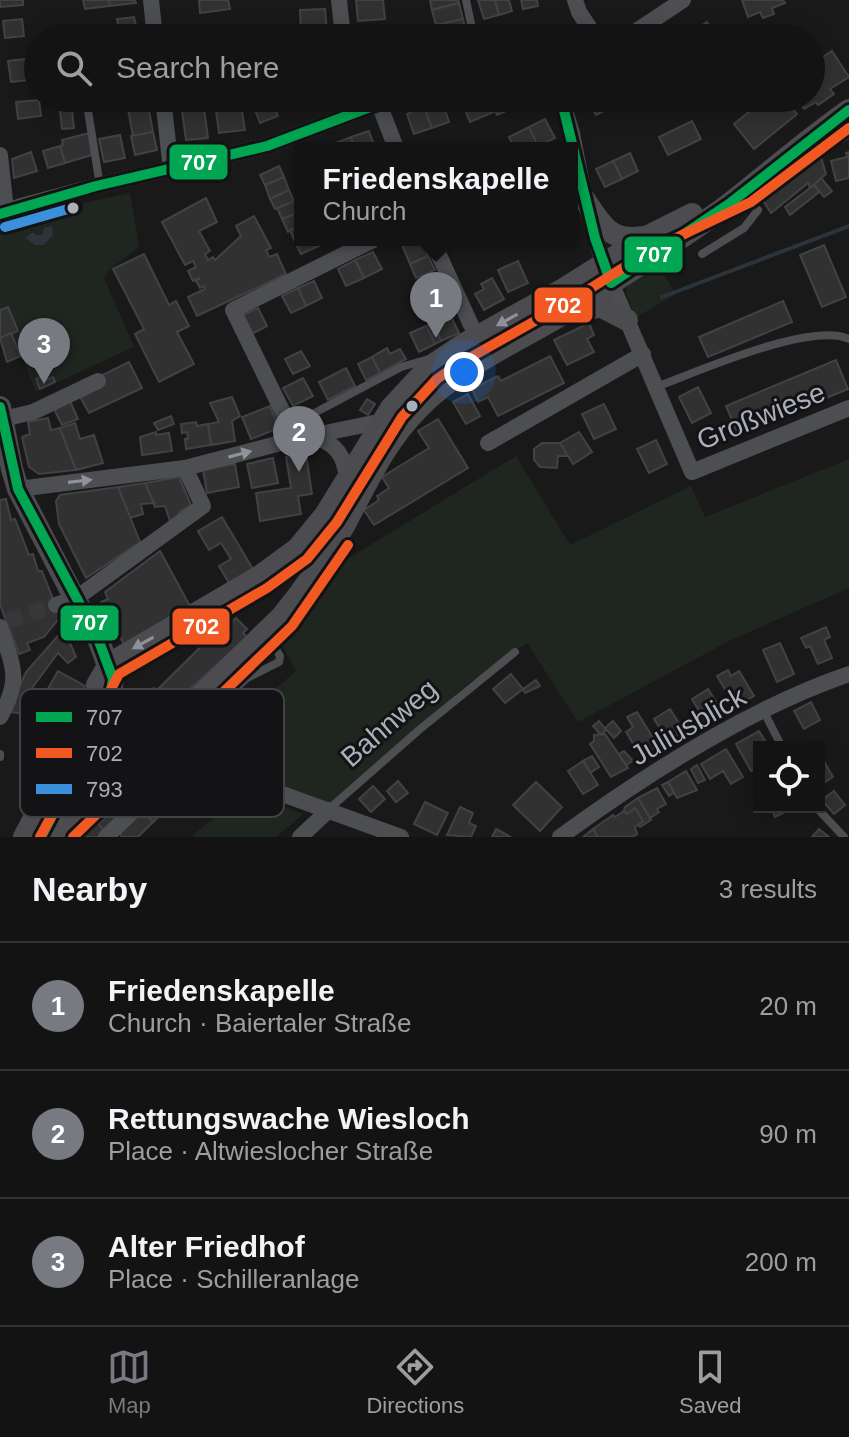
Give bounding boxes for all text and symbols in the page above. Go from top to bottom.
search box [24,24,825,112]
icon: search [52,46,96,90]
text: Search here [116,51,279,84]
popup [294,142,578,246]
line badge: 707 [168,143,229,181]
text: 707 [181,150,217,175]
text: Friedenskapelle [323,162,549,195]
text: Church [323,196,406,226]
unlabelled marker [65,200,81,216]
line badge: 707 [623,235,684,274]
text: 707 [636,242,672,267]
pin: 1 [410,272,462,338]
line badge: 702 [533,286,594,324]
text: 702 [545,293,581,318]
one-way arrow [496,312,518,326]
pin: 3 [18,318,70,384]
your location [444,352,484,392]
street label: Großwiese [692,376,830,456]
unlabelled marker [404,398,420,414]
pin: 2 [273,406,325,472]
one-way arrow [228,447,253,459]
one-way arrow [68,474,93,487]
line badge: 707 [59,604,120,642]
line badge: 702 [171,607,231,646]
text: 707 [72,610,108,635]
text: 702 [183,614,219,639]
one-way arrow [132,636,155,650]
street label: Bahnweg [335,673,443,773]
street label: Juliusblick [625,680,752,771]
legend [20,689,284,817]
text: 707 [86,705,123,730]
text: 702 [86,741,123,766]
map controls [753,741,825,813]
button: locate [753,741,825,813]
text: 793 [86,777,123,802]
text: Nearby [32,870,147,908]
text: 3 results [719,874,817,904]
text: Friedenskapelle [108,974,335,1007]
text: 1 [51,991,65,1021]
text: 20 m [759,991,817,1021]
text: Church · Baiertaler Straße [108,1008,411,1038]
text: Rettungswache Wiesloch [108,1102,469,1135]
text: 2 [51,1119,65,1149]
text: 90 m [759,1119,817,1149]
text: Place · Altwieslocher Straße [108,1136,433,1166]
text: Alter Friedhof [108,1230,305,1263]
text: 3 [51,1247,65,1277]
text: 200 m [745,1247,817,1277]
text: Place · Schilleranlage [108,1264,359,1294]
tab: Map [107,1345,151,1419]
tab: Directions [366,1345,464,1419]
tab: Saved [679,1345,742,1419]

